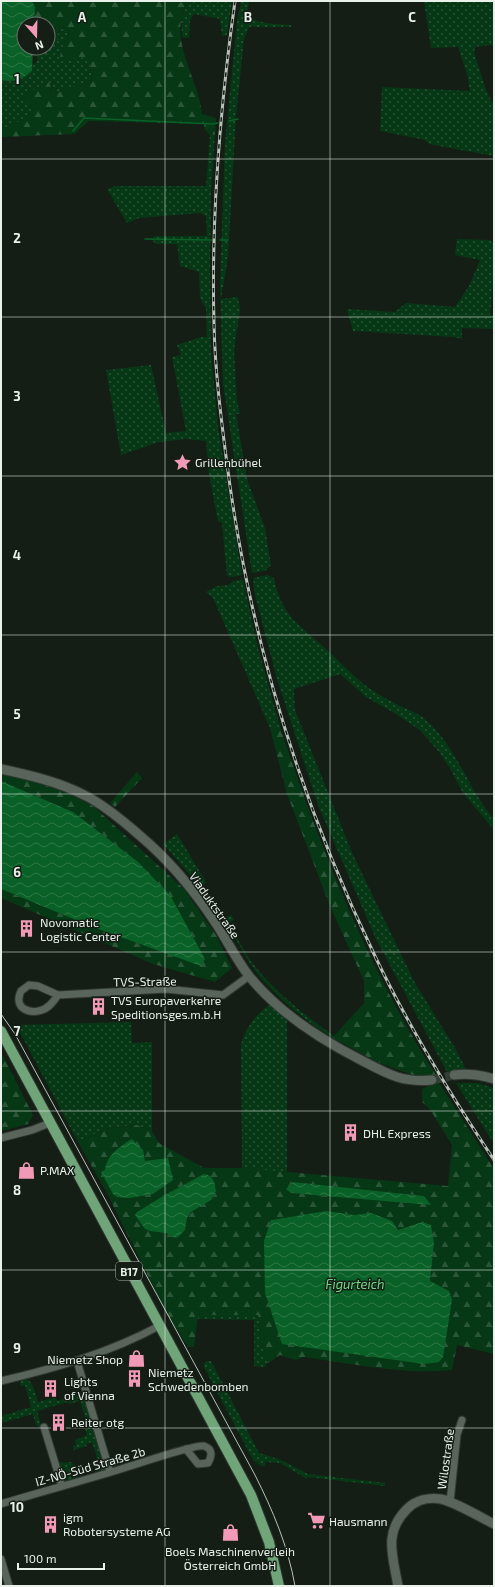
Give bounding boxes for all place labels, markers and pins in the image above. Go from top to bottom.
place icon: Grillenbühel [172,452,192,472]
place label: Grillenbühel [195,455,262,469]
place label: Novomatic Logistic Center [40,915,121,943]
building icon: Novomatic Logistic Center [17,919,37,939]
place label: TVS Europaverkehre Speditionsges.m.b.H [111,993,221,1021]
building icon: TVS Europaverkehre Speditionsges.m.b.H [88,997,108,1017]
building icon: DHL Express [340,1123,360,1143]
place label: DHL Express [363,1126,431,1140]
shop icon: P.MAX [17,1160,37,1180]
place label: P.MAX [40,1163,75,1177]
shop icon: Niemetz Shop [126,1349,146,1369]
place label: Niemetz Shop [47,1352,123,1366]
place label: Niemetz Schwedenbomben [148,1365,249,1393]
building icon: Niemetz Schwedenbomben [125,1369,145,1389]
place label: Lights of Vienna [64,1374,115,1402]
building icon: Lights of Vienna [41,1378,61,1398]
building icon: Reiter otg [48,1412,68,1432]
place label: Reiter otg [71,1415,124,1429]
place label: igm Robotersysteme AG [63,1510,170,1538]
supermarket icon: Hausmann [306,1511,326,1531]
building icon: igm Robotersysteme AG [40,1514,60,1534]
place label: Hausmann [329,1514,388,1528]
shop icon: Boels Maschinenverleih Österreich GmbH [220,1522,240,1542]
place label: Boels Maschinenverleih Österreich GmbH [165,1544,295,1572]

